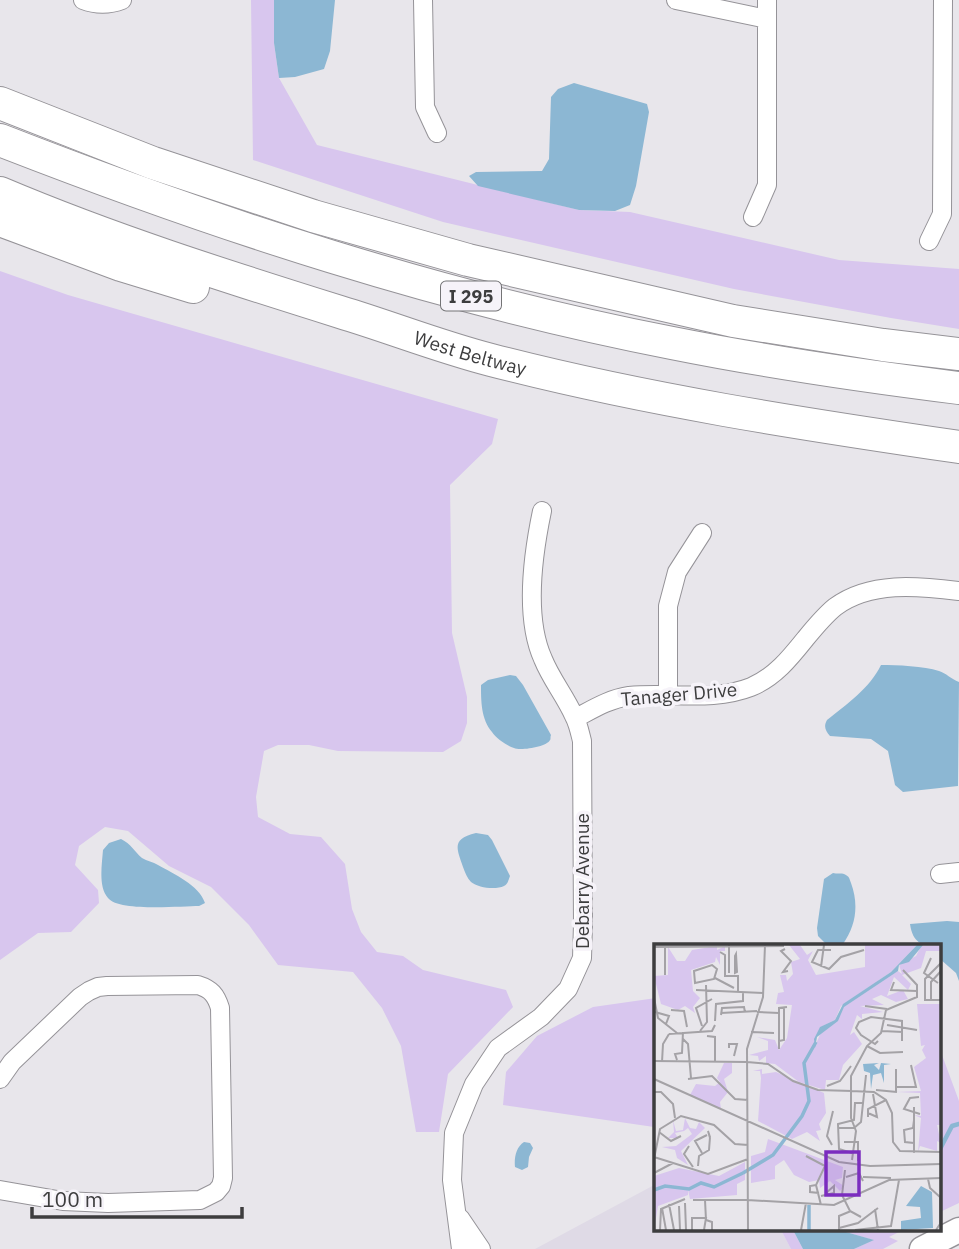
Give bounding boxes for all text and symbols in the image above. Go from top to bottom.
road number: I 295 [441,282,501,310]
street label: West Beltway [411,325,529,381]
street label: Tanager Drive [620,677,738,711]
street label: Debarry Avenue [570,813,594,949]
inset map [654,944,942,1232]
scale bar [32,1176,242,1220]
text: 100 m [42,1185,103,1213]

